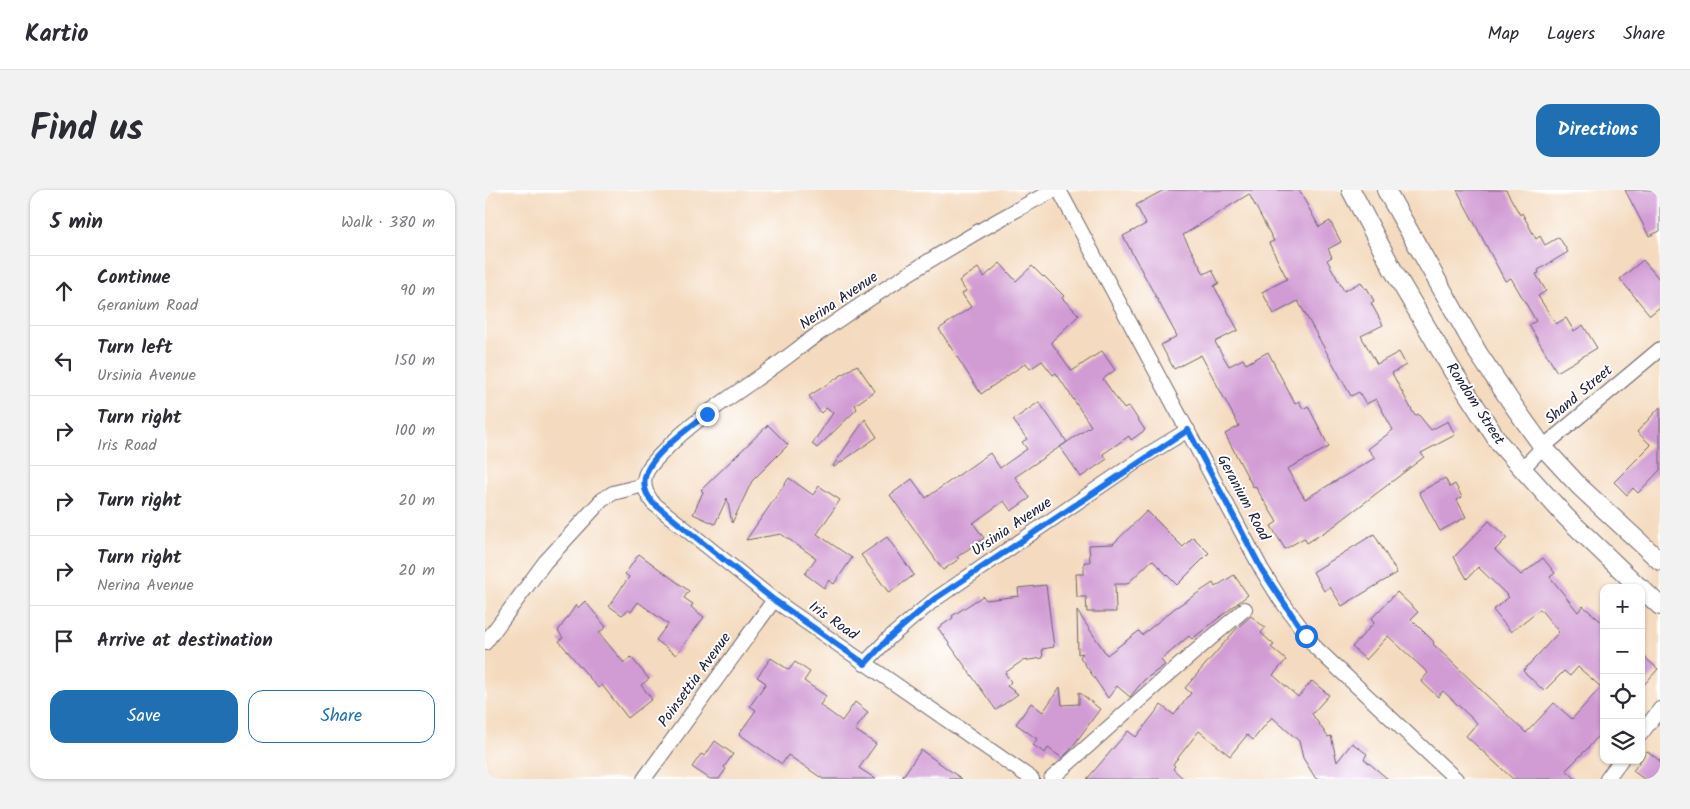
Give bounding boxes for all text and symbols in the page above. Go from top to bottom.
text: Kartio [25,15,88,54]
text: Map [1488,20,1519,49]
text: Layers [1547,20,1595,49]
text: Share [1623,20,1665,49]
text: Find us [30,102,143,158]
button: Directions [1536,104,1660,157]
text: 5 min [50,206,103,239]
text: Walk · 380 m [341,210,435,235]
text: Continue [97,263,170,293]
street label: Nerina Avenue [795,266,883,336]
icon: ahead [50,277,78,305]
text: 90 m [400,278,435,303]
text: Geranium Road [97,293,198,318]
text: Turn left [97,333,172,363]
icon: left [50,347,78,375]
text: 150 m [394,348,435,373]
street label: Rondom Street [1439,358,1511,450]
street label: Shand Street [1540,359,1618,431]
text: Ursinia Avenue [97,363,196,388]
text: Turn right [97,403,182,433]
route end [696,403,719,426]
icon: right [50,417,78,445]
text: 100 m [395,418,435,443]
text: Iris Road [97,433,156,458]
street label: Geranium Road [1210,451,1276,546]
text: Turn right [97,486,182,516]
icon: right [50,487,78,515]
text: 20 m [399,488,435,513]
street label: Ursinia Avenue [967,491,1057,563]
text: Turn right [97,543,182,573]
icon: right [50,557,78,585]
text: 20 m [399,558,435,583]
text: Nerina Avenue [97,573,194,598]
map controls [1600,584,1645,764]
button: + [1600,584,1645,629]
street label: Iris Road [803,595,863,647]
route start [1295,625,1318,648]
text: Arrive at destination [97,626,273,656]
icon: arrive [50,627,78,655]
street label: Poinsettia Avenue [652,627,738,732]
button: − [1600,629,1645,674]
button: locate [1600,674,1645,719]
button: Save [50,690,238,743]
button: Share [248,690,435,743]
button: layers [1600,719,1645,764]

